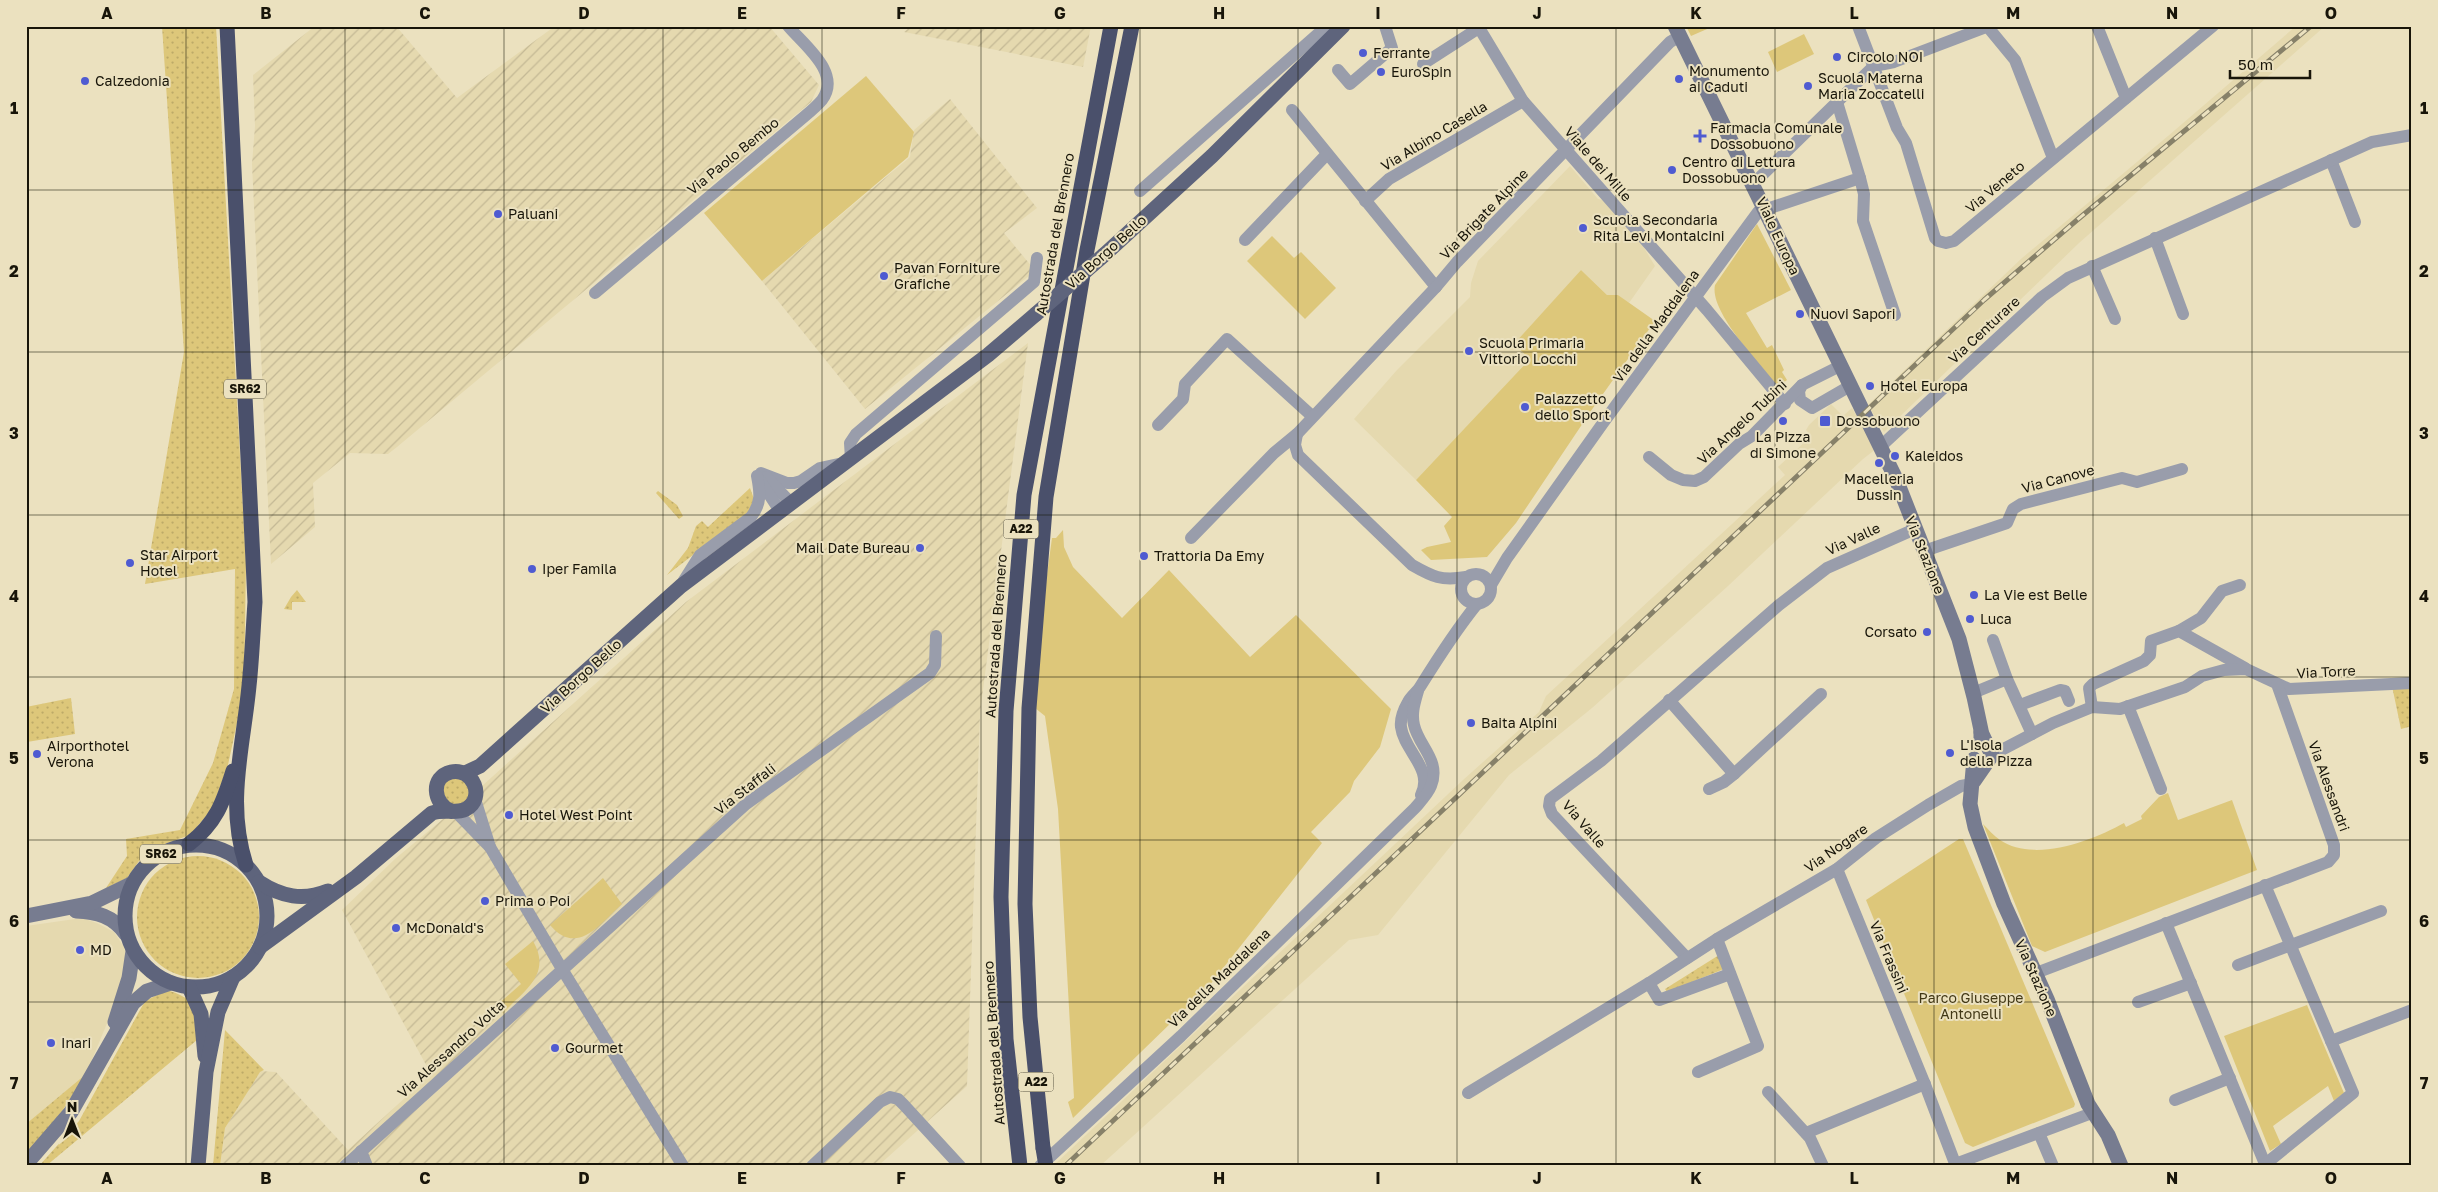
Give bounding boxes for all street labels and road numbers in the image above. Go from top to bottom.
street label: Via Albino Casella [1378,97,1490,174]
street label: Via Paolo Bembo [683,113,782,198]
street label: Viale dei Mille [1561,123,1636,205]
street label: Autostrada del Brennero [1032,151,1077,316]
street label: Via Veneto [1962,157,2028,216]
street label: Via Brigate Alpine [1436,165,1531,263]
street label: Viale Europa [1753,194,1804,278]
street label: Via Borgo Bello [1062,211,1150,292]
street label: Via della Maddalena [1609,266,1702,386]
street label: Via Centurare [1944,292,2023,367]
street label: Via Angelo Tubini [1693,376,1790,467]
road number: SR62 [224,379,266,398]
street label: Via Canove [2020,461,2096,496]
street label: Via Stazione [1902,513,1949,596]
street label: Via Valle [1823,519,1883,558]
road number: A22 [1004,520,1038,538]
street label: Autostrada del Brennero [981,553,1010,719]
street label: Via Borgo Bello [537,635,625,716]
street label: Via Torre [2296,661,2356,682]
street label: Via Alessandri [2305,738,2354,834]
street label: Via Staffali [711,759,779,818]
street label: Via Valle [1559,796,1610,851]
street label: Via Nogare [1801,820,1871,876]
road number: SR62 [140,844,182,864]
street label: Via Frassini [1867,918,1912,996]
street label: Via della Maddalena [1164,924,1273,1031]
street label: Via Stazione [2012,937,2061,1019]
street label: Autostrada del Brennero [979,960,1008,1126]
street label: Via Alessandro Volta [394,996,508,1101]
road number: A22 [1018,1072,1054,1092]

